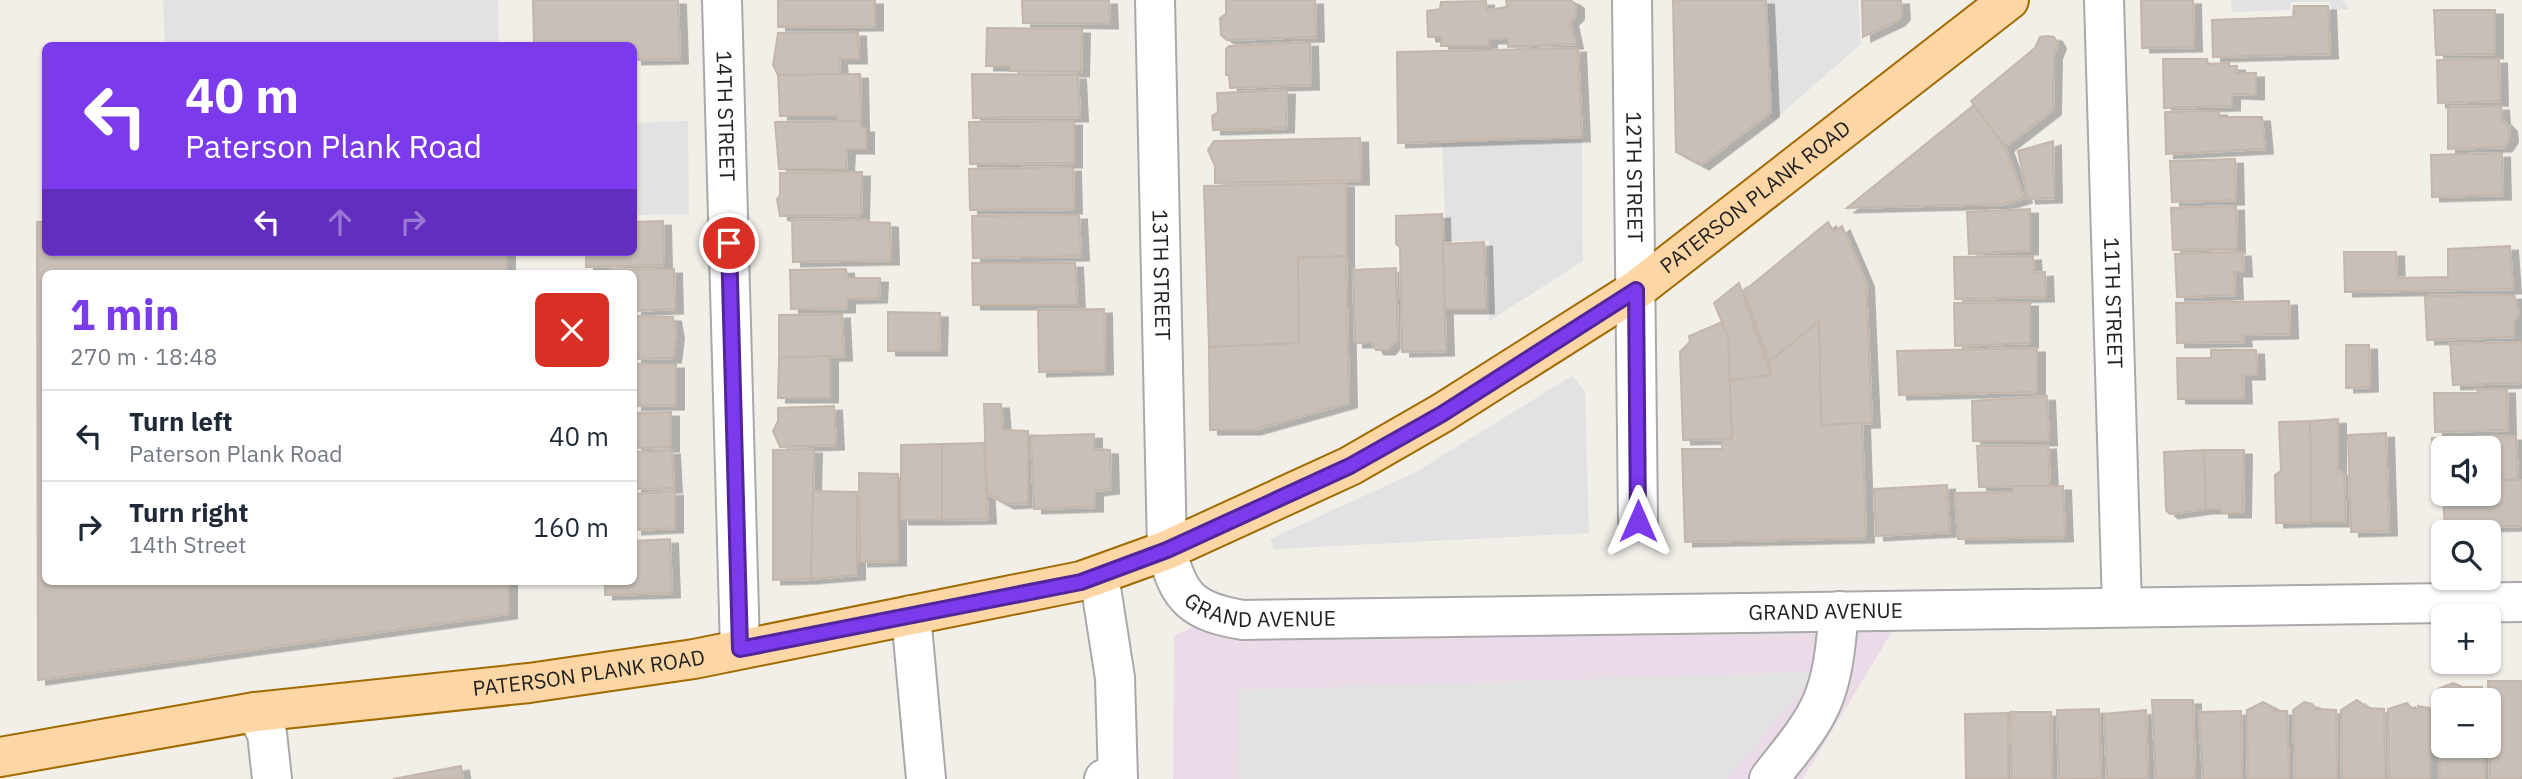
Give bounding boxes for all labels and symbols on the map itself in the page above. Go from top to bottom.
street label: 14TH STREET [710,50,742,182]
street label: 12TH STREET [1620,111,1650,243]
street label: PATERSON PLANK ROAD [1654,113,1856,279]
street label: 13TH STREET [1147,209,1177,341]
pin [699,213,759,273]
street label: 11TH STREET [2098,237,2130,369]
position arrow [1601,484,1675,558]
street label: GRAND AVENUE [1179,586,1336,633]
street label: GRAND AVENUE [1748,596,1903,626]
street label: PATERSON PLANK ROAD [471,642,707,702]

